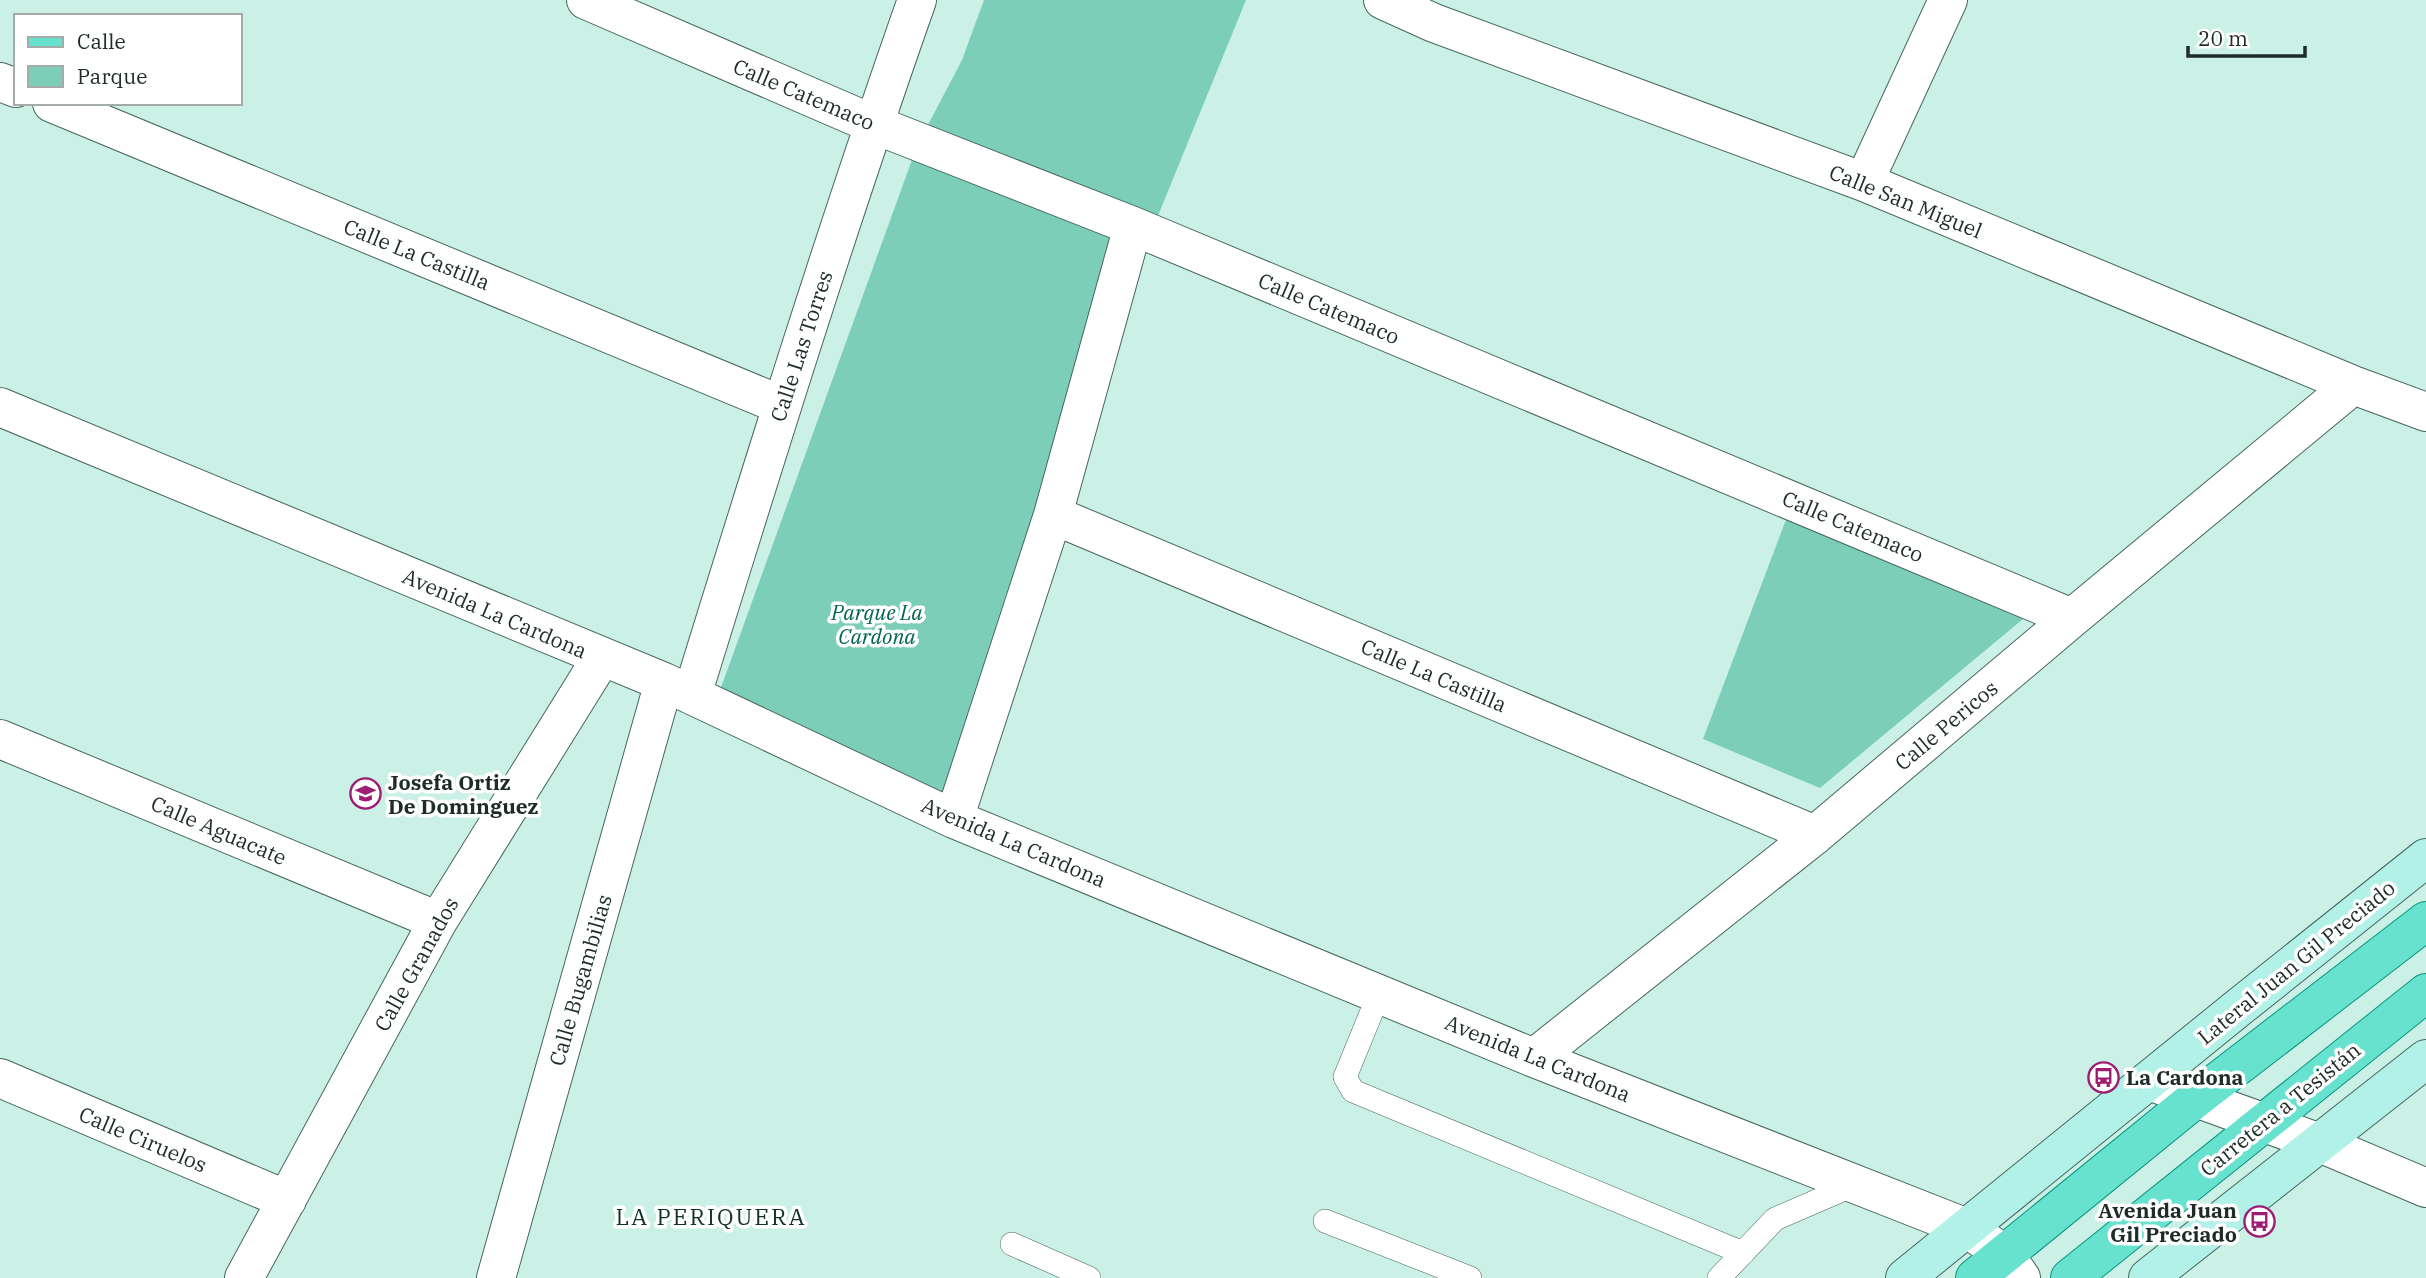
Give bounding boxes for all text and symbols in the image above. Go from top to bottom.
legend [14,14,242,105]
scale bar [2188,14,2305,58]
text: 20 m [2198,24,2248,52]
text: Calle [77,27,126,55]
street label: Calle Catemaco [729,52,879,136]
text: Parque [77,62,147,90]
street label: Calle San Miguel [1825,158,1987,244]
street label: Calle La Castilla [340,212,494,296]
street label: Calle Catemaco [1254,266,1404,350]
street label: Calle Las Torres [763,267,839,425]
street label: Calle Catemaco [1778,484,1928,568]
street label: Avenida La Cardona [399,561,591,665]
park label: Parque La Cardona [830,598,923,650]
street label: Calle La Castilla [1357,632,1511,718]
street label: Calle Pericos [1889,674,2003,776]
place label: Josefa Ortiz De Dominguez [388,768,539,820]
school or university icon: Josefa Ortiz De Dominguez [348,777,382,811]
street label: Calle Aguacate [147,789,291,871]
street label: Avenida La Cardona [918,790,1110,894]
street label: Lateral Juan Gil Preciado [2191,874,2401,1050]
street label: Calle Bugambilias [542,891,618,1069]
street label: Calle Granados [368,892,464,1036]
street label: Avenida La Cardona [1441,1008,1635,1108]
street label: Carretera a Tesistán [2194,1036,2366,1182]
bus stop icon: La Cardona [2086,1060,2120,1094]
place label: La Cardona [2126,1063,2244,1091]
street label: Calle Ciruelos [75,1099,211,1179]
place label: Avenida Juan Gil Preciado [2098,1196,2237,1248]
district label: LA PERIQUERA [615,1201,807,1231]
bus stop icon: Avenida Juan Gil Preciado [2243,1205,2277,1239]

